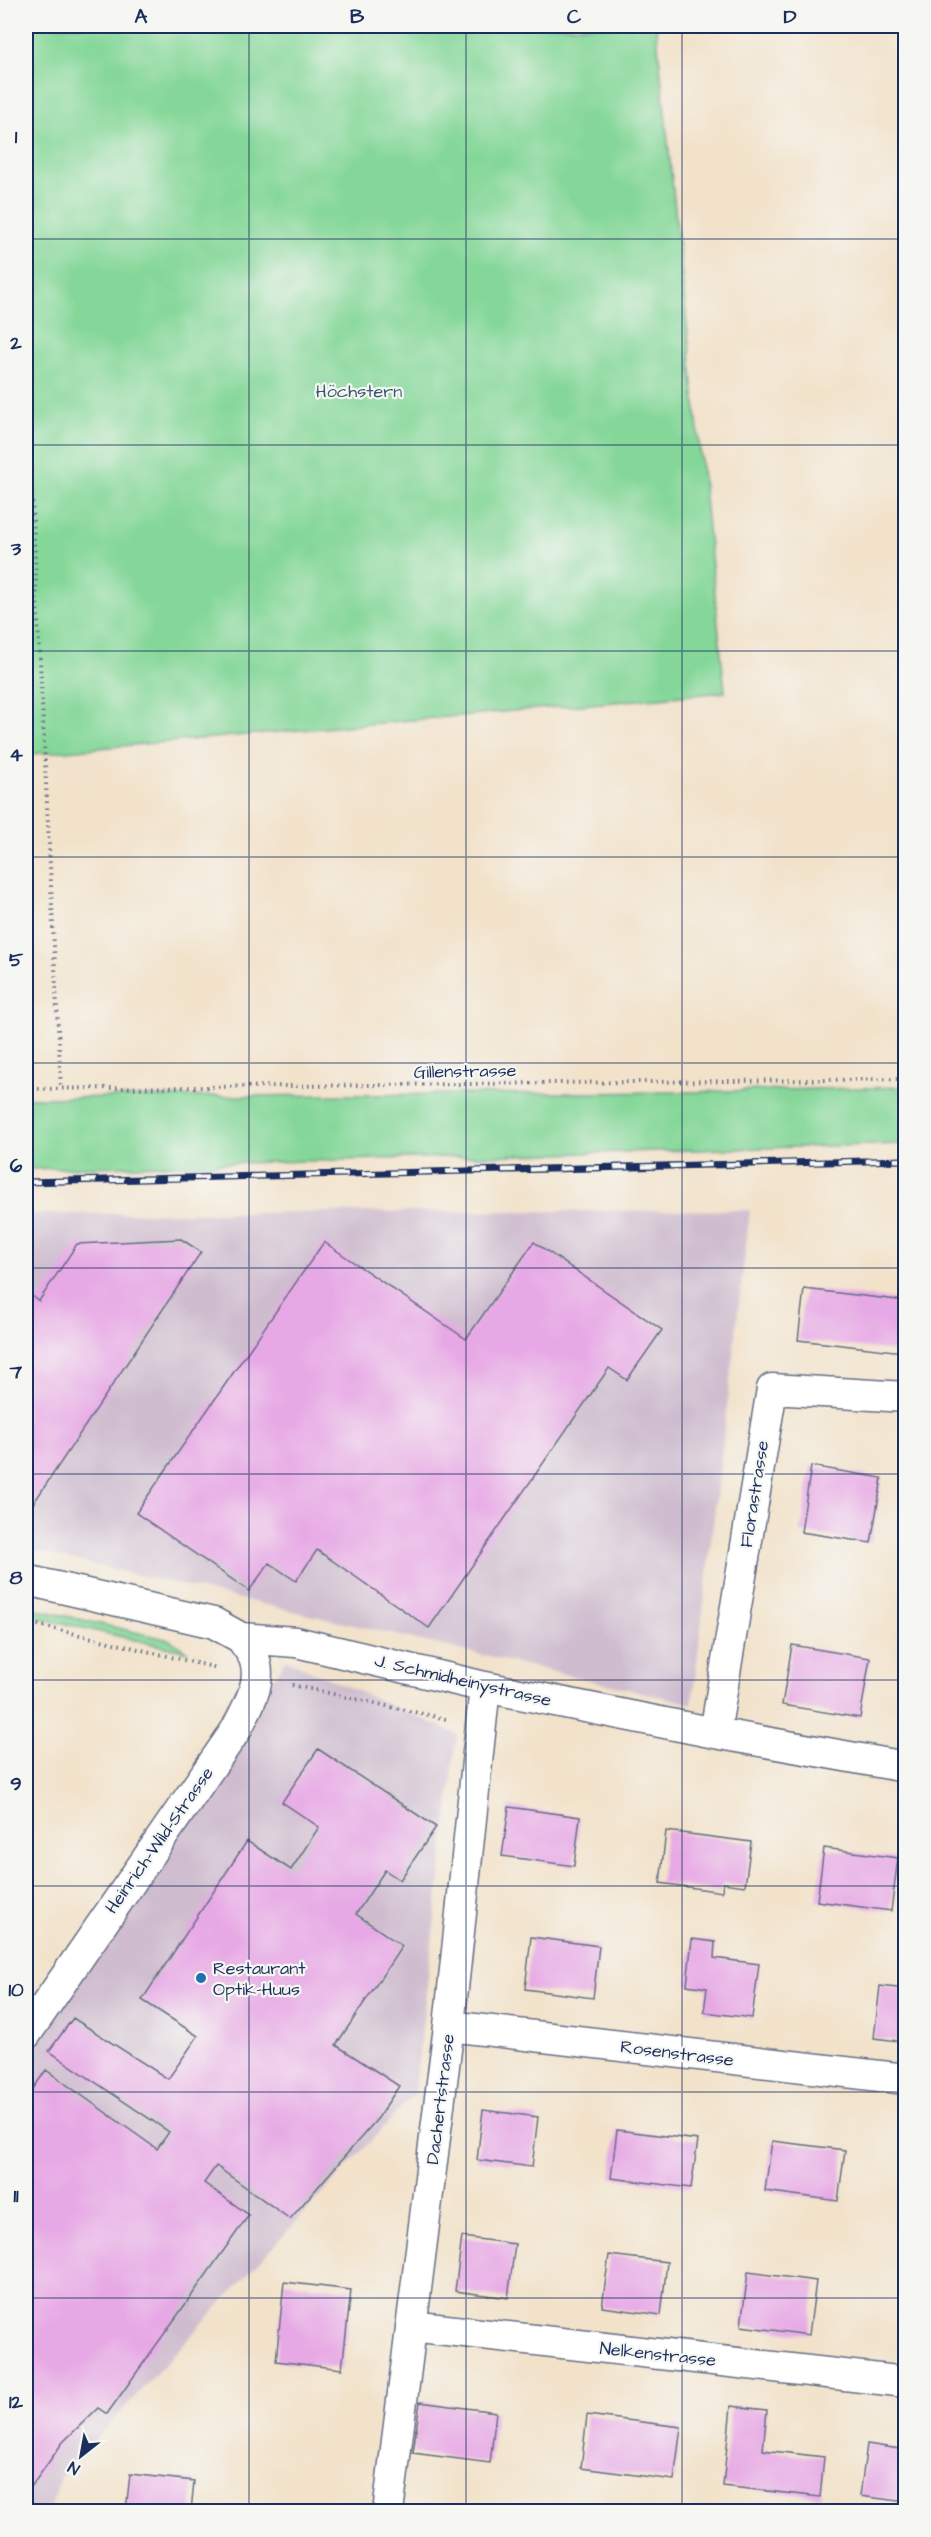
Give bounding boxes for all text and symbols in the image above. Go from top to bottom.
text: A [135,3,148,31]
text: B [350,3,365,31]
text: C [567,3,582,31]
text: D [784,3,797,31]
text: 1 [15,123,18,151]
text: 2 [9,329,22,357]
park label: Höchstern [316,379,402,404]
text: 3 [10,535,22,563]
text: 4 [9,741,23,769]
text: 5 [9,946,24,974]
street label: Gillenstrasse [413,1058,517,1085]
text: 6 [10,1152,23,1180]
text: 7 [9,1358,23,1386]
street label: Florastrasse [734,1439,775,1549]
text: 8 [10,1564,23,1592]
street label: J. Schmidheinystrasse [372,1648,554,1714]
street label: Heinrich-Wild-Strasse [99,1762,220,1919]
text: 9 [10,1770,22,1798]
place label: Restaurant Optik-Huus [213,1956,306,2002]
marker: Restaurant Optik-Huus [194,1971,208,1985]
text: 10 [8,1976,24,2004]
street label: Dachertstrasse [420,2032,461,2166]
street label: Rosenstrasse [619,2034,735,2073]
text: 11 [13,2182,19,2210]
street label: Nelkenstrasse [599,2336,718,2373]
text: 12 [9,2388,24,2416]
north arrow [51,2426,111,2486]
text: N [64,2456,84,2480]

